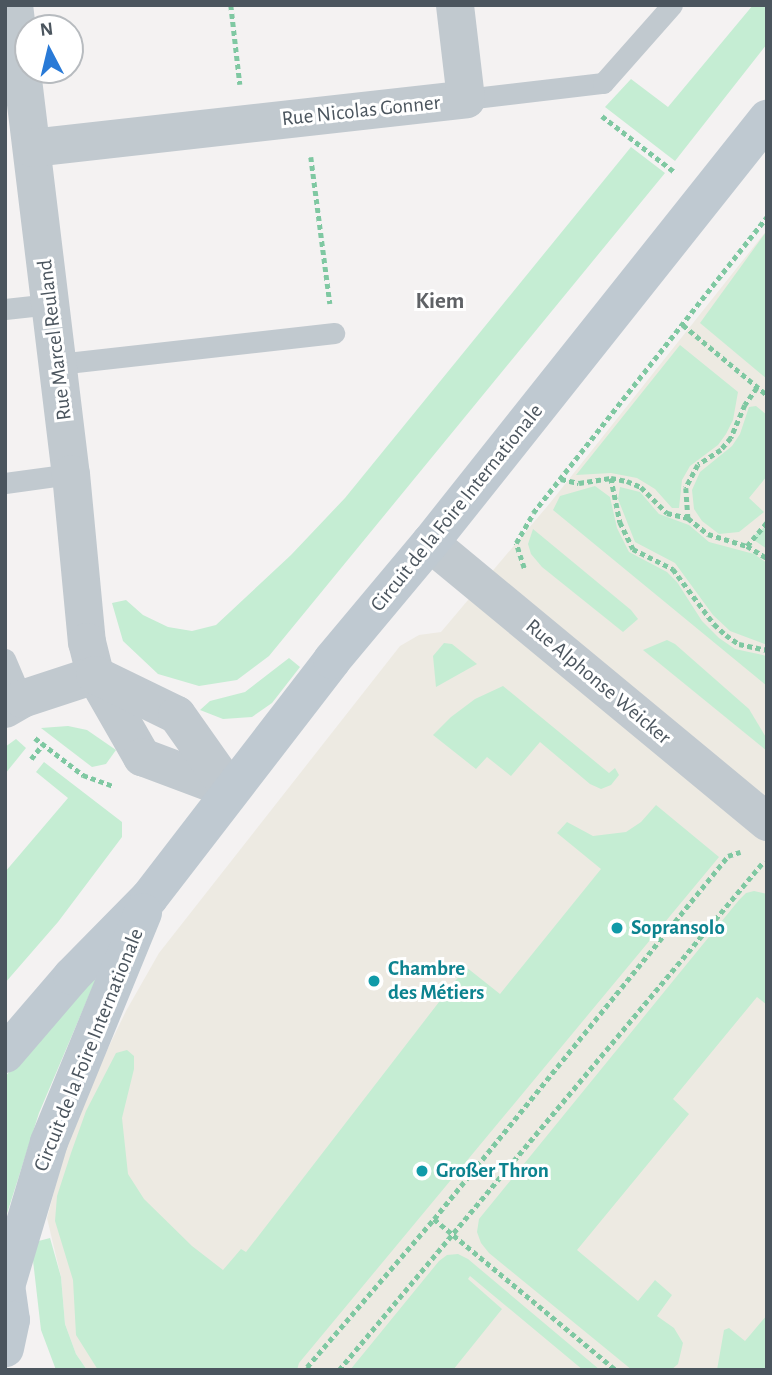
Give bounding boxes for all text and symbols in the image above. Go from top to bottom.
north arrow [14,14,84,84]
text: N [39,19,54,40]
street label: Rue Nicolas Gonner [281,90,441,132]
street label: Rue Marcel Reuland [33,258,77,422]
district label: Kiem [416,288,464,316]
street label: Circuit de la Foire Internationale [365,399,549,617]
street label: Rue Alphonse Weicker [520,614,676,750]
place label: Sopransolo [631,915,725,941]
marker: Sopransolo [609,920,625,936]
street label: Circuit de la Foire Internationale [29,925,149,1175]
place label: Chambre des Métiers [388,956,484,1006]
marker: Chambre des Métiers [366,973,382,989]
place label: Großer Thron [436,1158,549,1184]
marker: Großer Thron [414,1163,430,1179]

